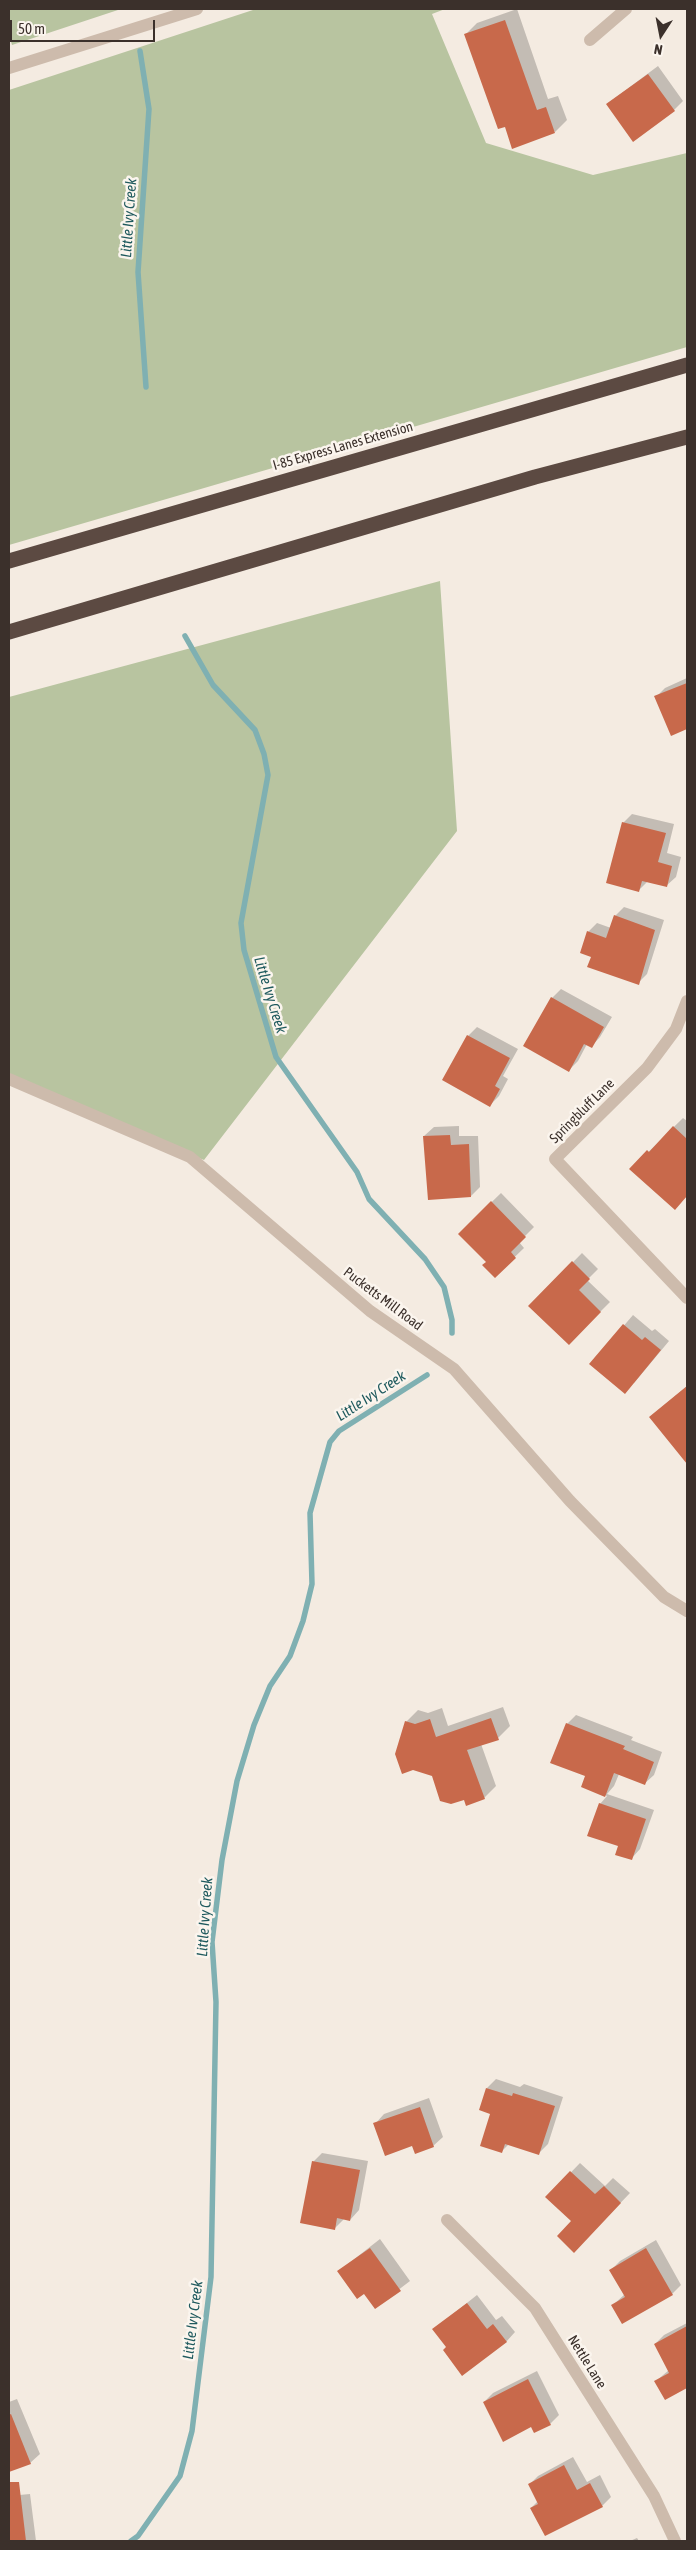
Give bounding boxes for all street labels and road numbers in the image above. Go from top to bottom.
street label: I-85 Express Lanes Extension [271,418,415,474]
street label: Springbluff Lane [546,1075,618,1147]
street label: Pucketts Mill Road [340,1264,426,1334]
street label: Nettle Lane [564,2332,610,2392]

